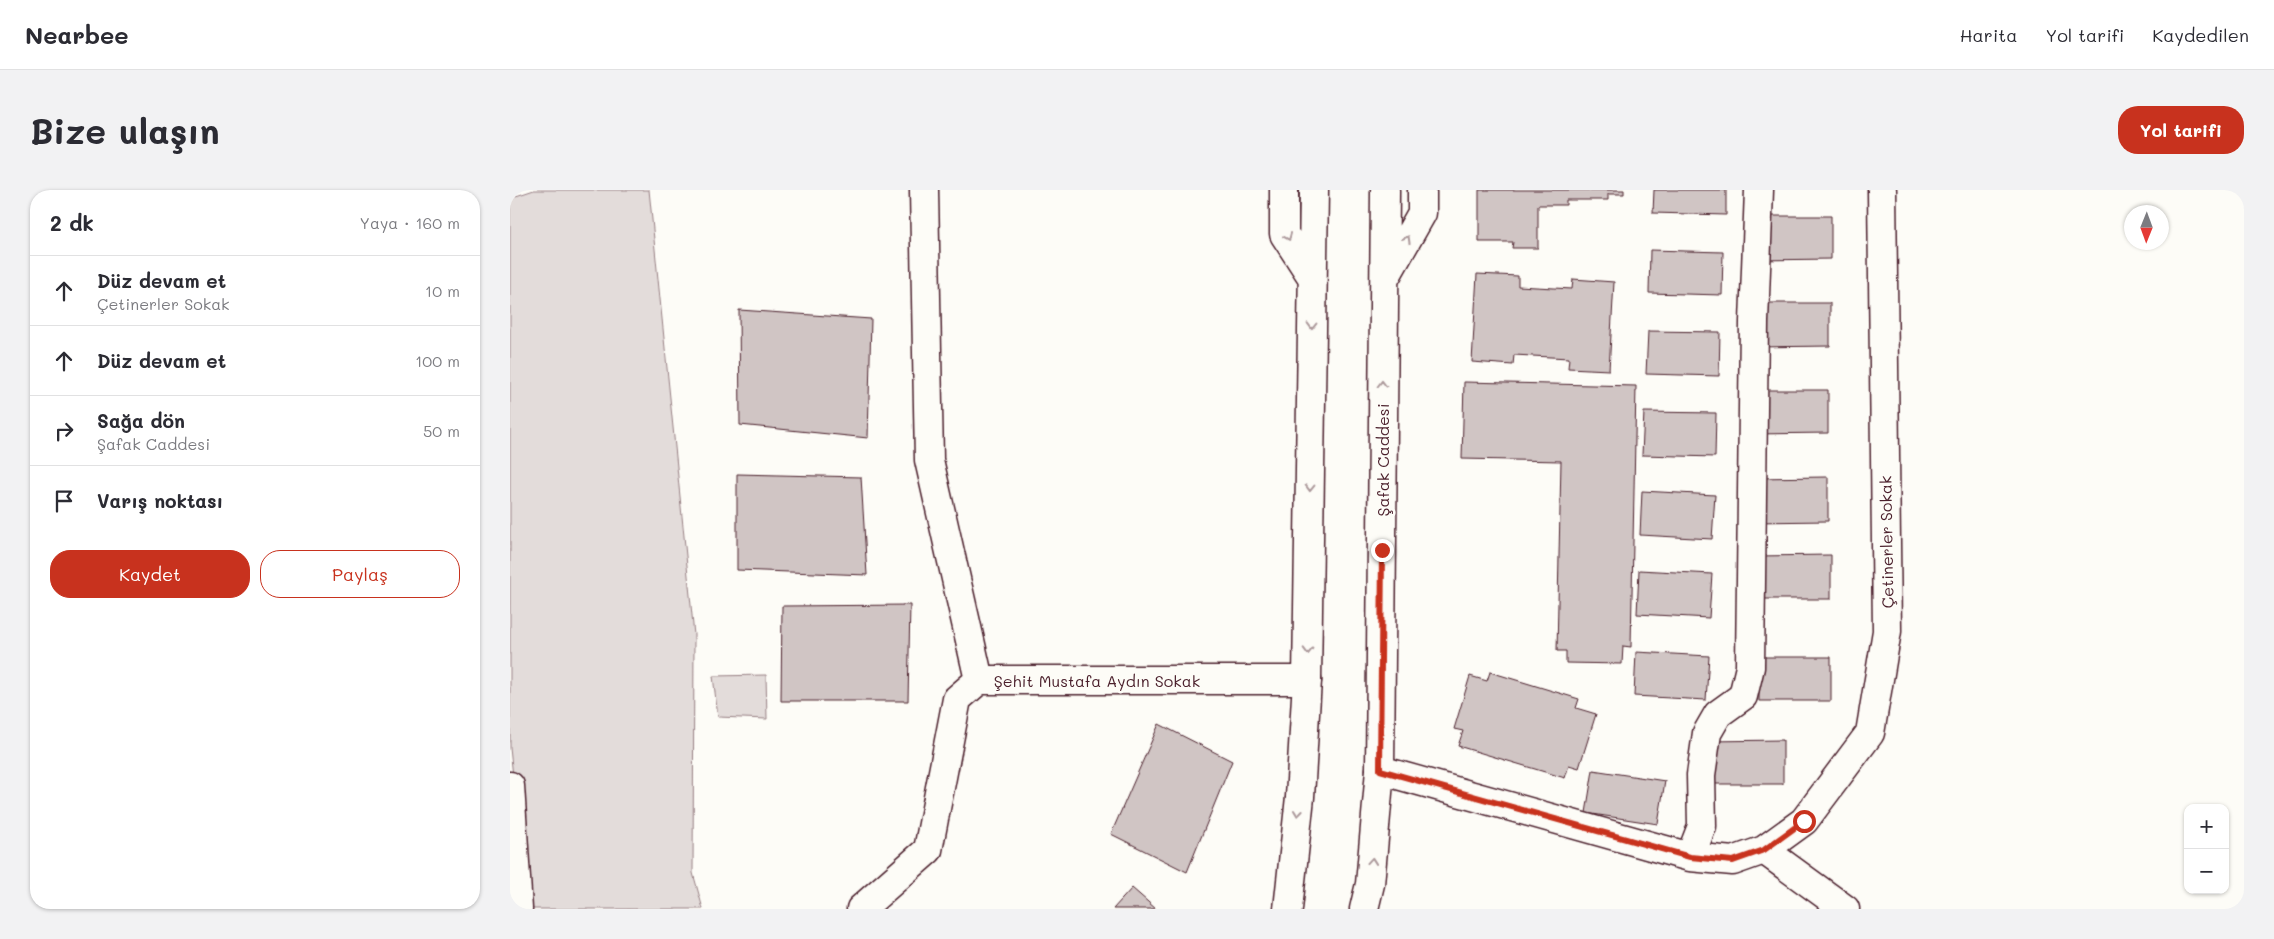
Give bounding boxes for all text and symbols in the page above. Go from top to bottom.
text: Nearbee [25,19,129,50]
text: Harita [1960,23,2017,47]
text: Yol tarifi [2045,23,2124,47]
text: Kaydedilen [2152,23,2249,47]
button: Yol tarifi [2118,106,2244,154]
text: Bize ulaşın [30,107,220,153]
north arrow [2124,205,2169,250]
text: 2 dk [50,209,94,236]
text: Yaya · 160 m [359,212,460,233]
one-way arrow [1281,231,1291,240]
one-way arrow [1400,236,1410,245]
text: Düz devam et [97,268,226,293]
icon: ahead [50,277,78,305]
text: 10 m [425,280,460,301]
text: Çetinerler Sokak [97,293,230,314]
one-way arrow [1306,322,1317,330]
icon: ahead [50,347,78,375]
text: Düz devam et [97,348,226,373]
text: 100 m [415,350,460,371]
one-way arrow [1377,380,1387,388]
street label: Şafak Caddesi [1372,403,1393,517]
text: Sağa dön [97,408,185,433]
icon: right [50,417,78,445]
text: 50 m [423,420,460,441]
text: Şafak Caddesi [97,433,210,454]
street label: Çetinerler Sokak [1874,476,1898,608]
one-way arrow [1304,485,1315,493]
icon: arrive [50,487,78,515]
text: Varış noktası [97,488,223,513]
route end [1371,539,1394,562]
button: Kaydet [50,550,250,598]
button: Paylaş [260,550,460,598]
one-way arrow [1303,648,1313,655]
street label: Şehit Mustafa Aydın Sokak [994,670,1200,691]
map controls [2184,804,2229,894]
button: + [2184,804,2229,849]
one-way arrow [1293,809,1304,817]
route start [1793,810,1816,833]
button: − [2184,849,2229,894]
one-way arrow [1366,857,1377,865]

